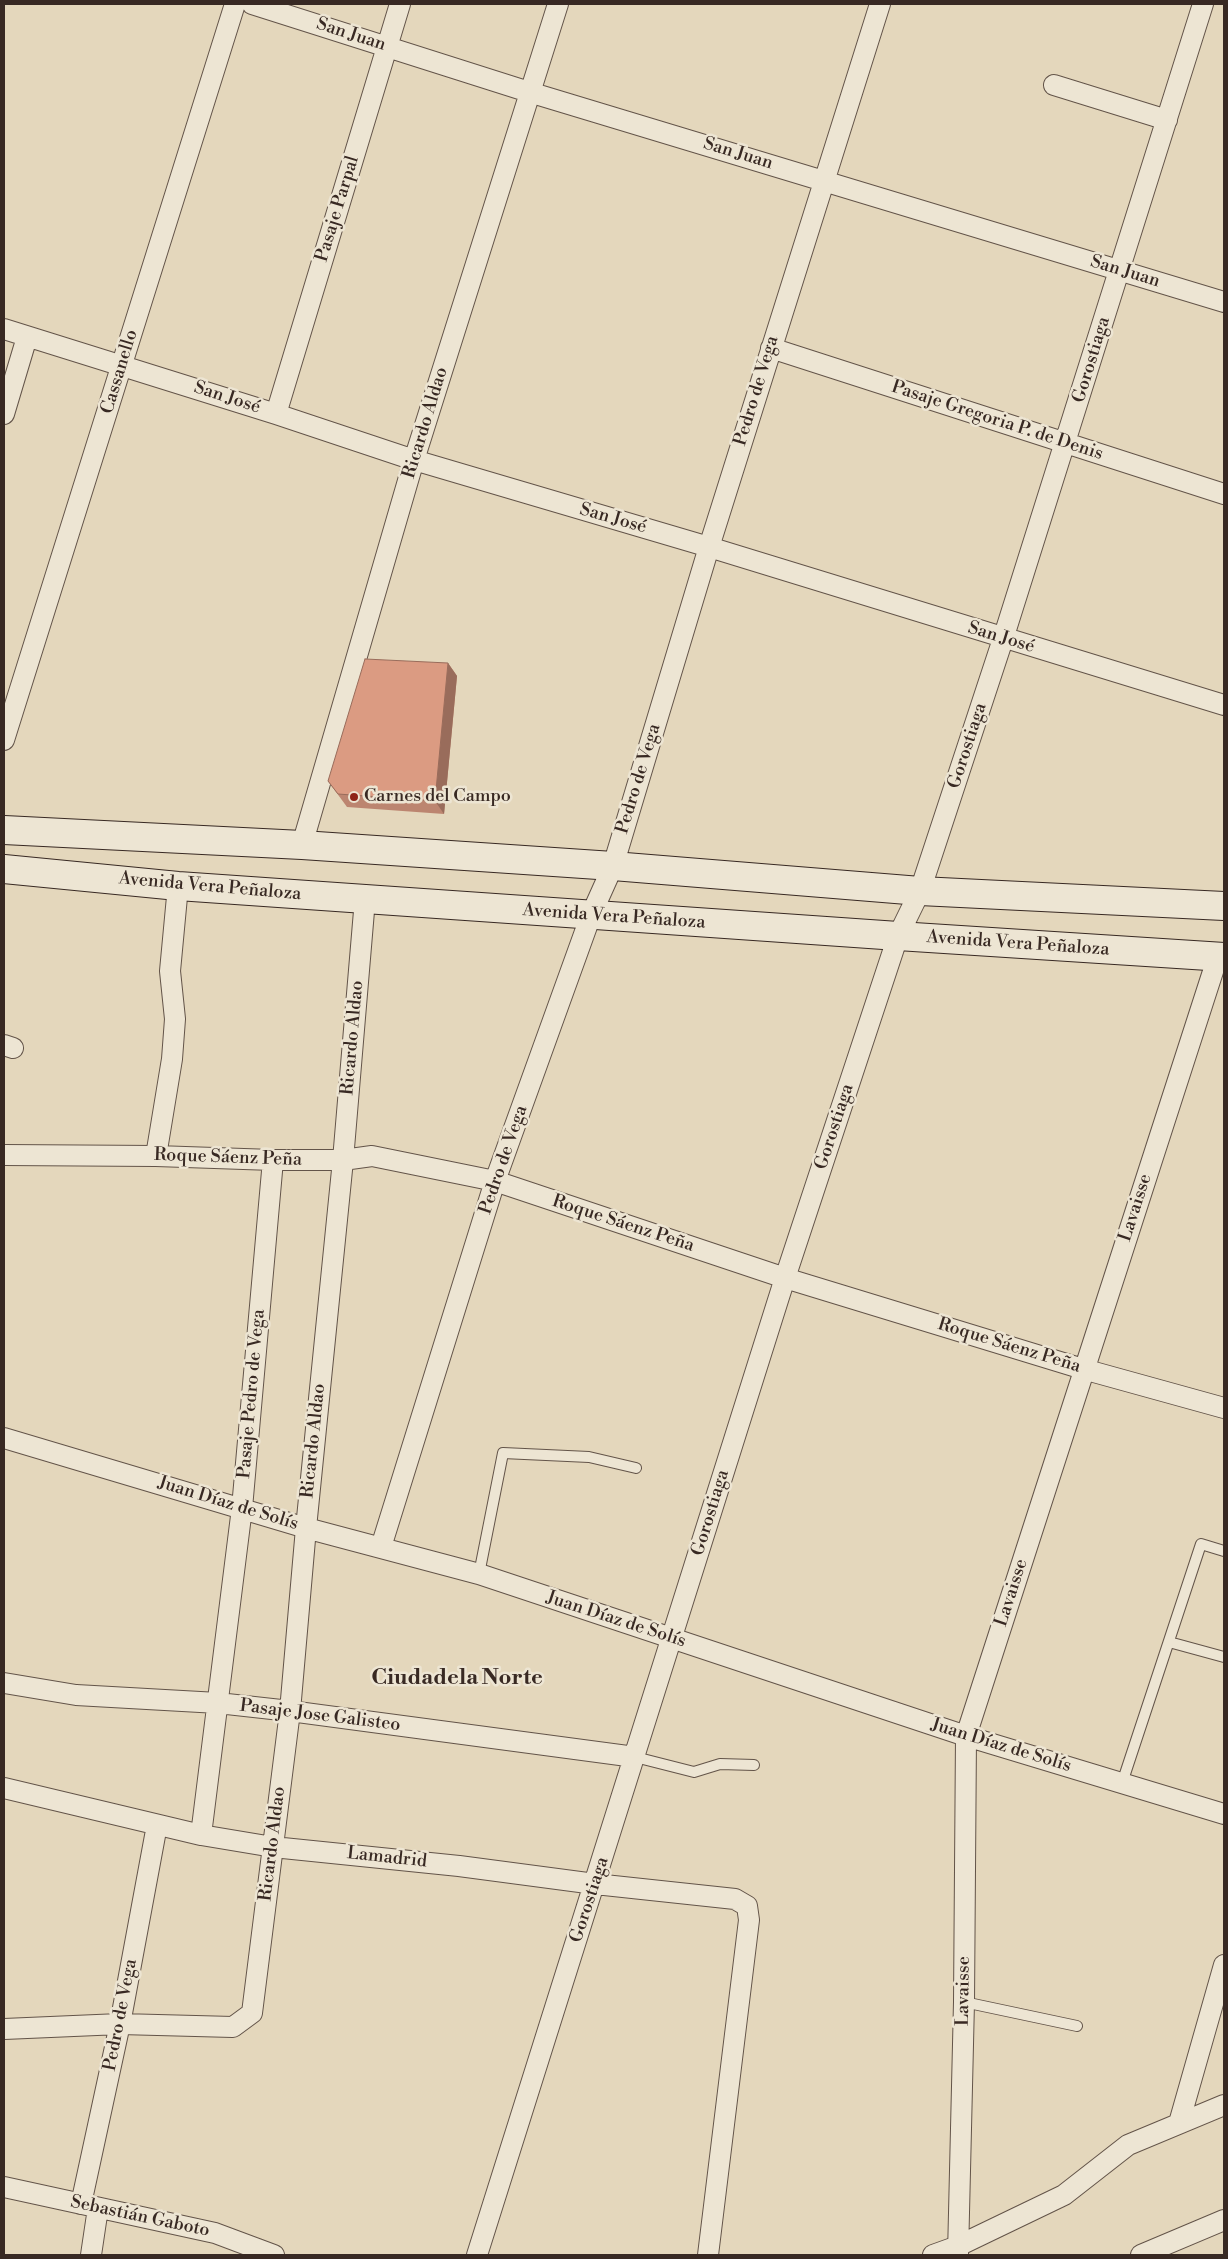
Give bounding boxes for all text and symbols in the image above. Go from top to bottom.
street label: San Juan [314,14,388,56]
street label: San Juan [701,133,775,175]
street label: Pasaje Parpal [312,153,364,265]
street label: San Juan [1088,251,1162,293]
street label: Gorostiaga [1069,314,1115,406]
street label: Cassanello [97,327,143,417]
street label: Pedro de Vega [730,333,784,449]
street label: Ricardo Aldao [399,365,453,481]
street label: San José [191,377,263,419]
street label: Pasaje Gregoria P. de Denis [888,377,1106,465]
street label: San José [577,499,649,539]
street label: San José [965,618,1037,658]
street label: Gorostiaga [944,700,992,792]
street label: Pedro de Vega [612,721,666,837]
place label: Carnes del Campo [364,786,511,808]
marker: Carnes del Campo [348,791,360,803]
street label: Avenida Vera Peñaloza [118,868,302,906]
street label: Avenida Vera Peñaloza [522,900,706,934]
street label: Avenida Vera Peñaloza [926,927,1110,961]
street label: Ricardo Aldao [337,980,369,1096]
street label: Gorostiaga [811,1081,859,1173]
street label: Pedro de Vega [475,1103,533,1217]
street label: Roque Sáenz Peña [154,1145,302,1171]
street label: Lavaisse [1115,1172,1157,1244]
street label: Roque Sáenz Peña [549,1191,697,1257]
street label: Pasaje Pedro de Vega [234,1308,270,1480]
street label: Roque Sáenz Peña [935,1314,1083,1378]
street label: Ricardo Aldao [297,1382,331,1500]
street label: Gorostiaga [688,1467,734,1559]
street label: Juan Díaz de Solís [155,1472,301,1536]
street label: Lavaisse [991,1557,1033,1629]
street label: Juan Díaz de Solís [543,1587,689,1653]
district label: Ciudadela Norte [371,1666,543,1692]
street label: Pasaje Jose Galisteo [238,1695,402,1737]
street label: Juan Díaz de Solís [928,1714,1074,1778]
street label: Ricardo Aldao [255,1785,291,1903]
street label: Lamadrid [346,1843,428,1873]
street label: Gorostiaga [566,1854,614,1946]
street label: Lavaisse [953,1956,975,2026]
street label: Pedro de Vega [100,1957,142,2073]
street label: Sebastián Gaboto [69,2192,211,2242]

